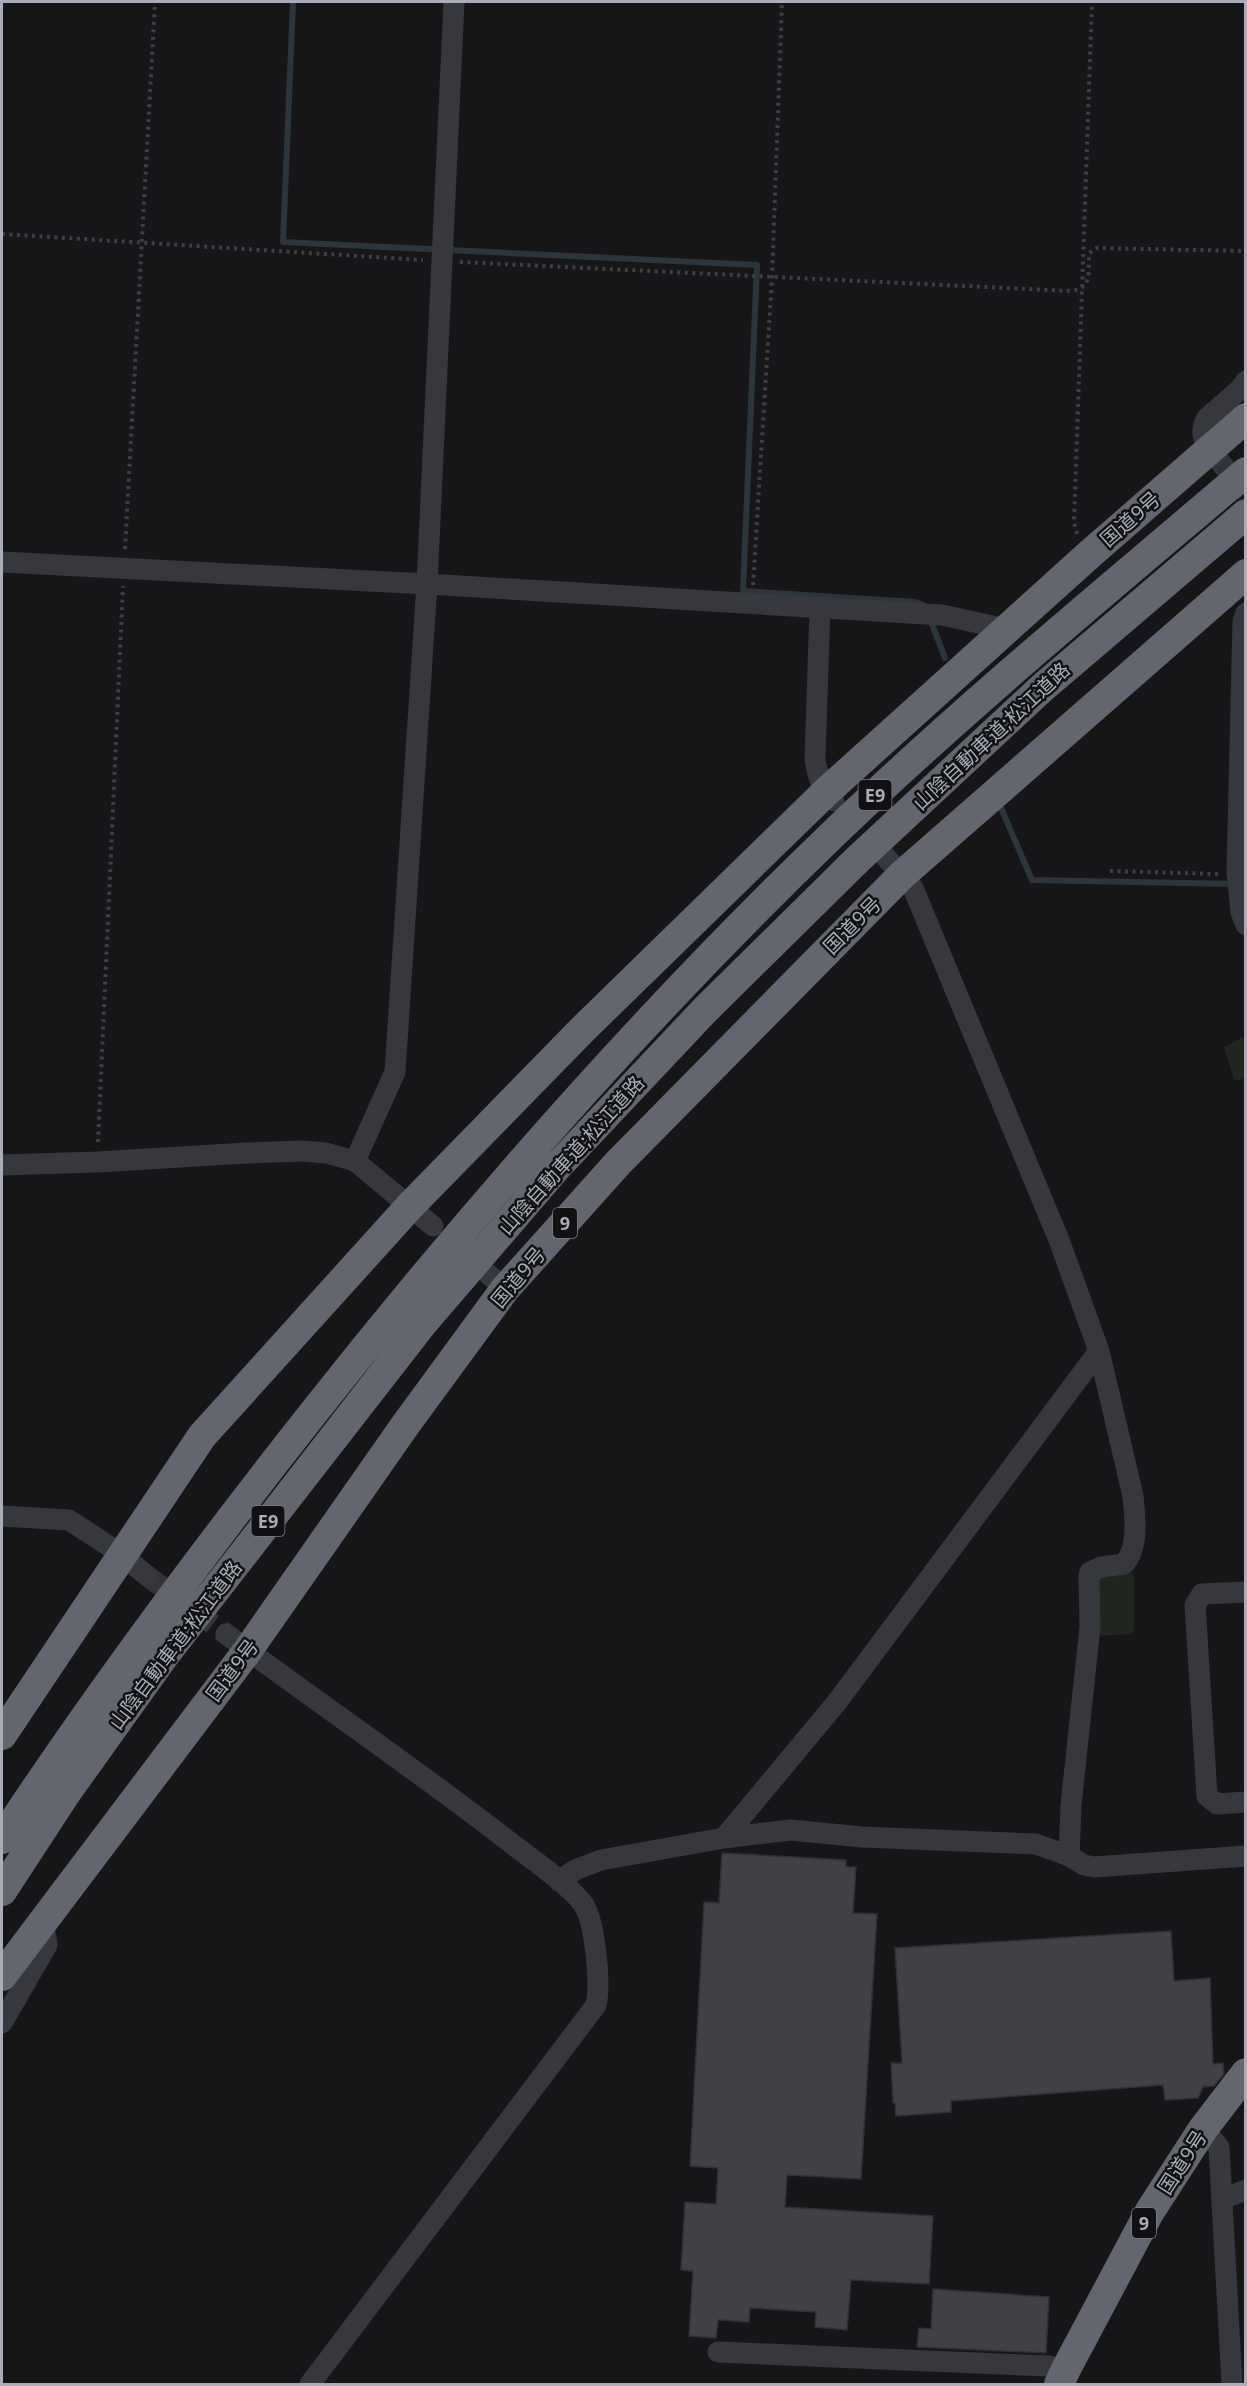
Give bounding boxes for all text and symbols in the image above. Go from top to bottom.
street label: 国道9号 [1094,485,1166,553]
street label: 山陰自動車道;松江道路 [907,656,1075,816]
road number: E9 [858,780,892,810]
street label: 国道9号 [817,890,887,960]
street label: 山陰自動車道;松江道路 [492,1070,650,1240]
road number: 9 [553,1208,577,1238]
street label: 国道9号 [485,1241,551,1313]
road number: E9 [252,1506,284,1536]
street label: 山陰自動車道;松江道路 [102,1555,248,1735]
street label: 国道9号 [200,1633,264,1707]
street label: 国道9号 [1151,2125,1213,2199]
road number: 9 [1132,2208,1156,2238]

